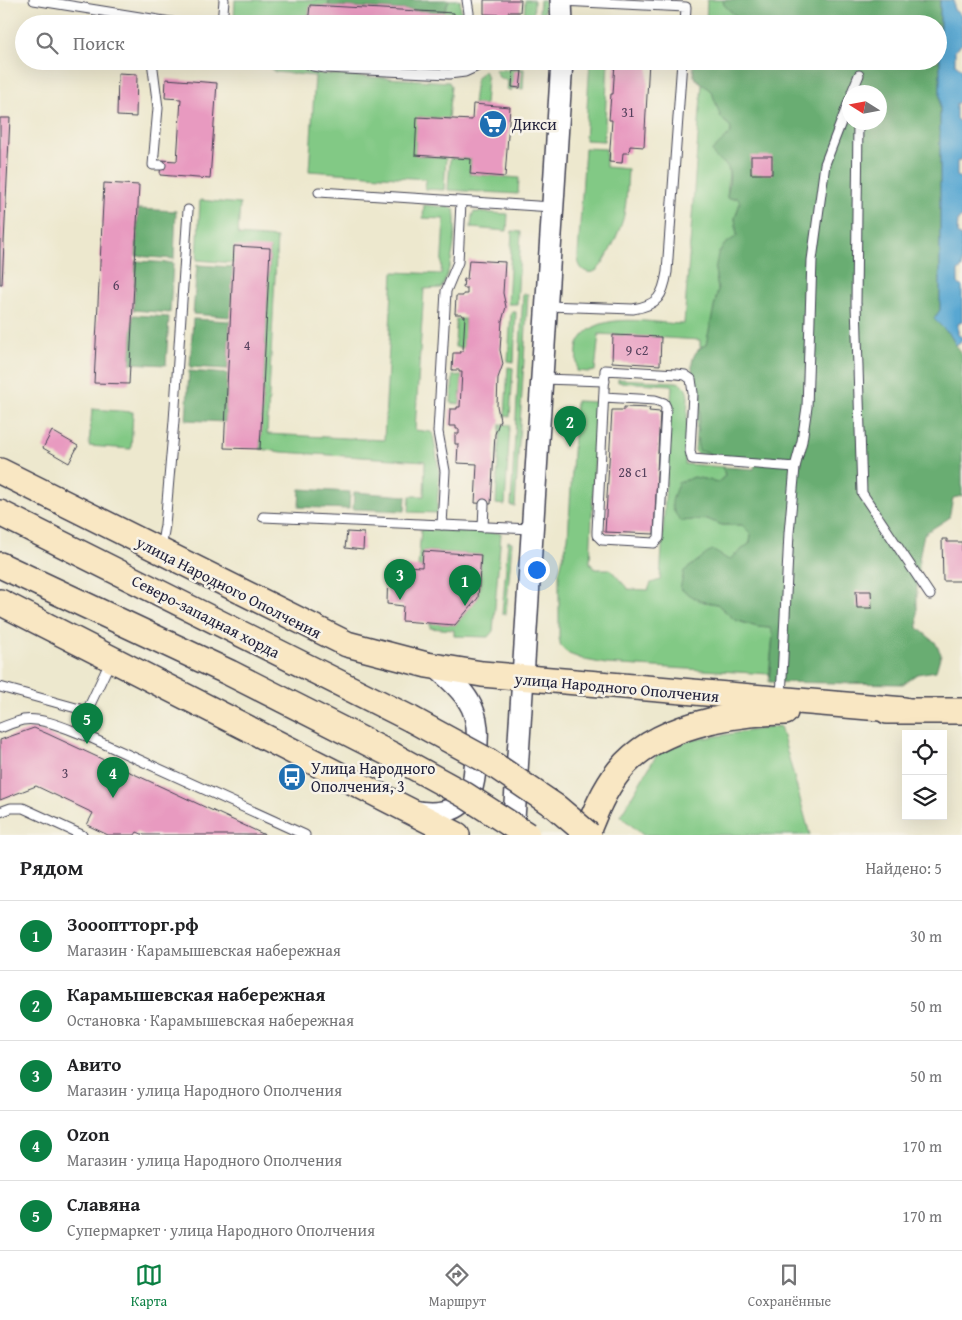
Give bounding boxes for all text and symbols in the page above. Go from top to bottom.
search box [15,15,947,70]
icon: search [33,29,61,57]
text: Поиск [73,29,125,57]
north arrow [842,85,887,130]
house number: 31 [621,102,635,122]
supermarket icon: Дикси [478,109,508,139]
place label: Дикси [511,112,557,136]
house number: 6 [113,275,120,295]
house number: 4 [244,335,251,355]
house number: 9 с2 [626,340,648,360]
pin: 2 [554,406,586,447]
house number: 28 с1 [618,462,648,482]
street label: улица Народного Ополчения [131,529,326,644]
your location [524,557,550,583]
pin: 3 [384,559,416,600]
pin: 1 [449,565,481,606]
street label: Северо-западная хорда [128,568,285,664]
street label: улица Народного Ополчения [513,666,720,708]
pin: 5 [71,703,103,744]
map controls [902,730,947,820]
button: locate [902,730,947,775]
place label: Улица Народного Ополчения, 3 [311,756,435,798]
pin: 4 [97,757,129,798]
bus stop icon: Улица Народного Ополчения, 3 [277,762,307,792]
house number: 3 [62,763,68,783]
button: layers [902,775,947,820]
text: Рядом [20,852,83,883]
text: Найдено: 5 [865,856,942,880]
text: Зоооптторг.рф [67,910,199,938]
text: 1 [32,924,40,948]
text: 30 m [910,924,942,948]
text: Магазин · Карамышевская набережная [67,938,341,962]
text: Карамышевская набережная [67,980,325,1008]
text: 2 [32,994,40,1018]
text: 50 m [910,994,942,1018]
text: Остановка · Карамышевская набережная [67,1008,354,1032]
text: Авито [67,1050,121,1078]
text: 3 [32,1064,40,1088]
text: 50 m [910,1064,942,1088]
text: Магазин · улица Народного Ополчения [67,1078,342,1102]
text: Ozon [67,1120,109,1148]
text: 4 [32,1134,40,1158]
text: 170 m [902,1134,942,1158]
text: Магазин · улица Народного Ополчения [67,1148,342,1172]
text: Славяна [67,1190,140,1218]
text: 5 [32,1204,40,1228]
text: 170 m [902,1204,942,1228]
text: Супермаркет · улица Народного Ополчения [67,1218,375,1242]
tab: Карта [131,1261,167,1311]
tab: Маршрут [429,1261,486,1311]
tab: Сохранённые [748,1261,831,1311]

